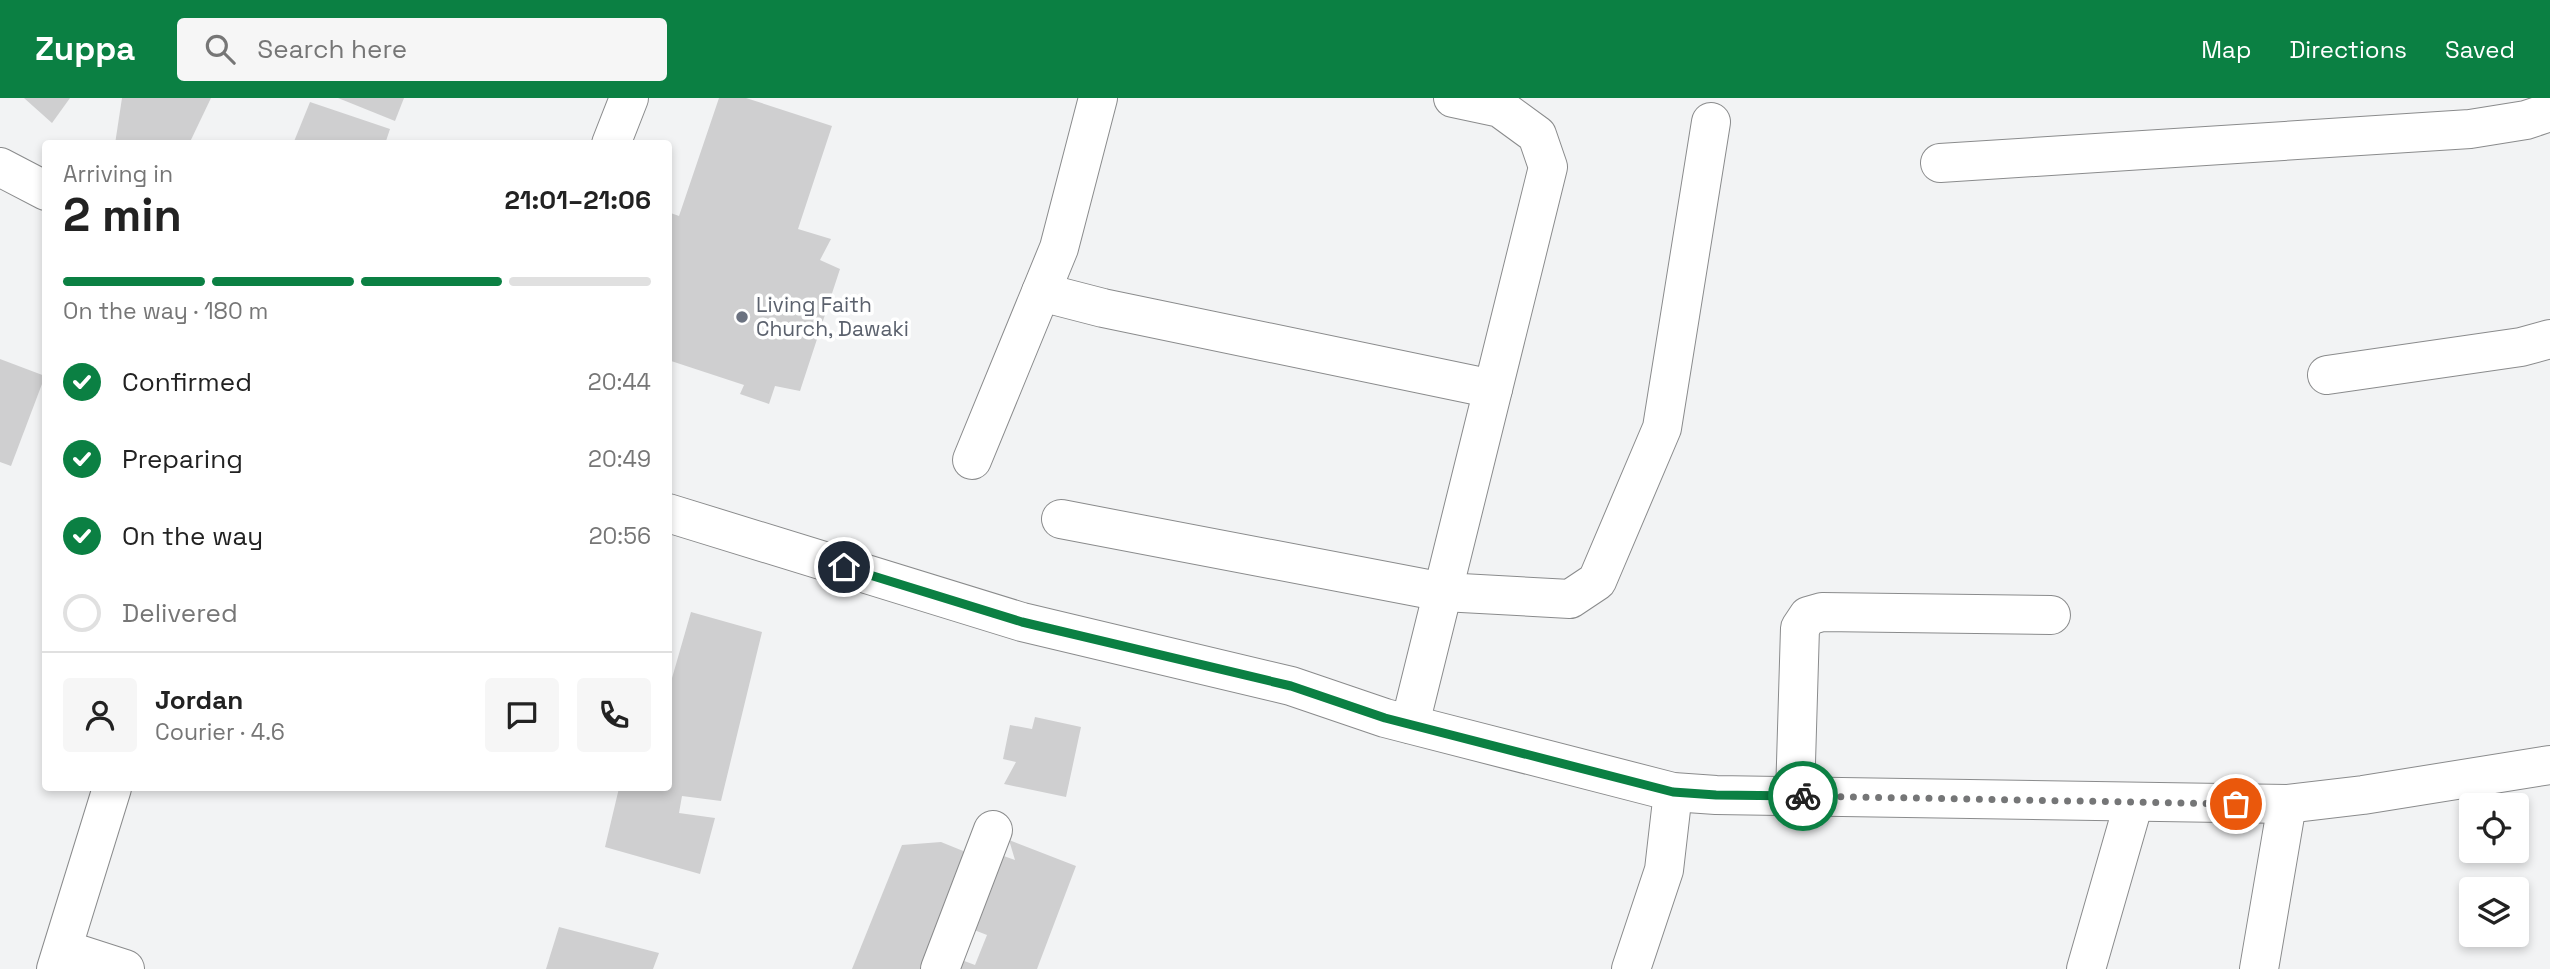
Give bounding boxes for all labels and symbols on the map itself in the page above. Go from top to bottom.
place label: Living Faith Church, Dawaki [756,291,909,342]
marker: Living Faith Church, Dawaki [734,309,750,325]
pin [814,537,874,597]
courier [1768,761,1838,831]
pin [2206,774,2266,834]

